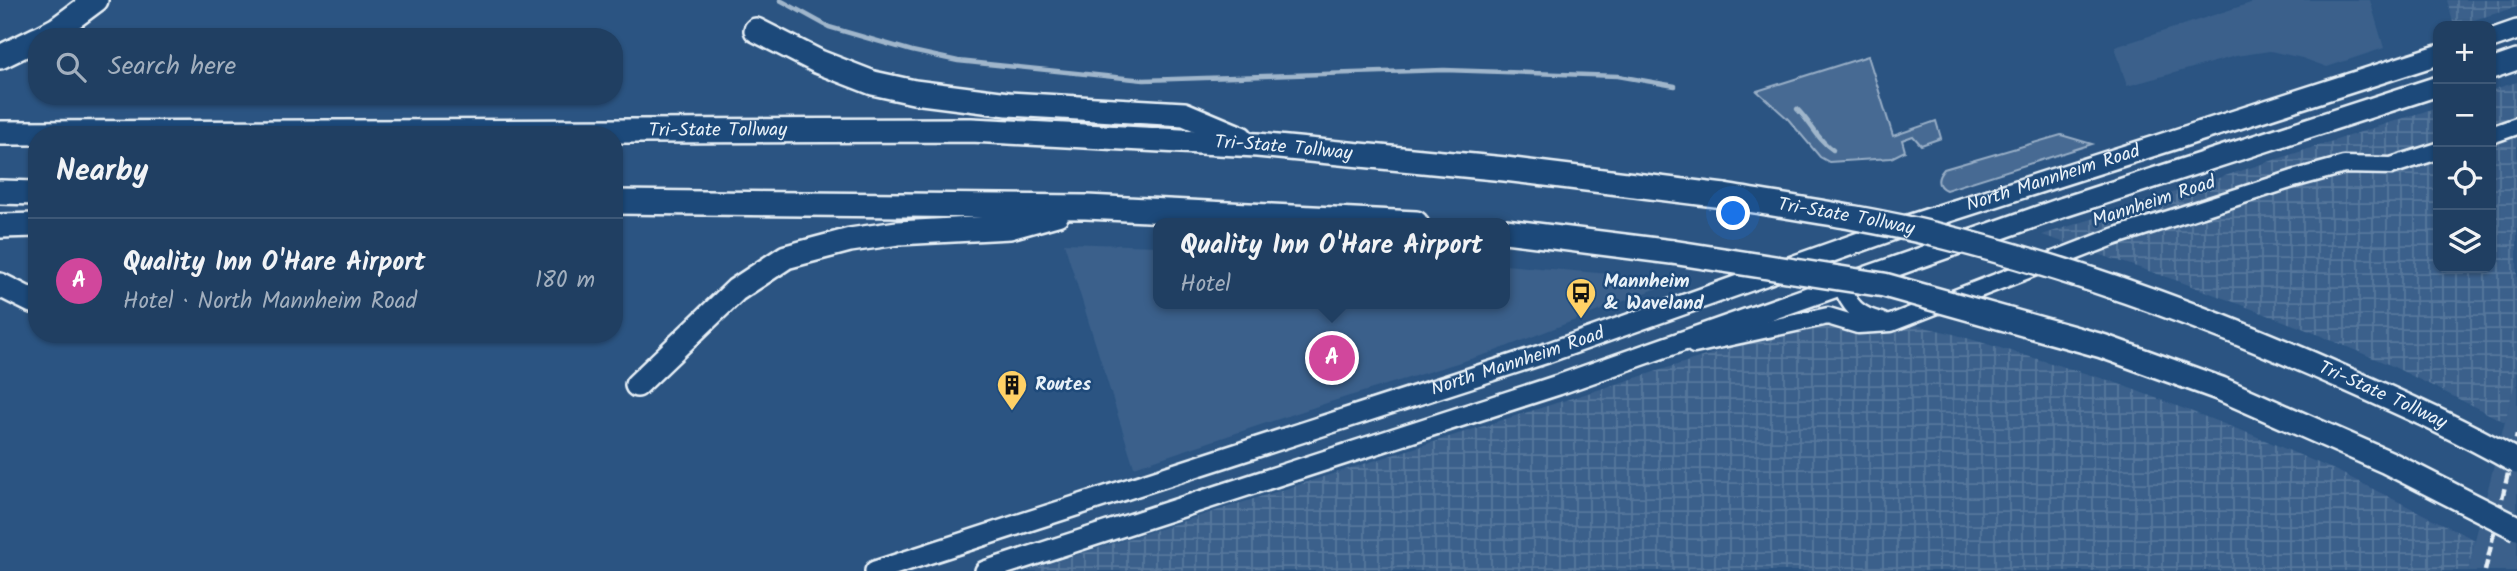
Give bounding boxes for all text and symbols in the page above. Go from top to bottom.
map controls [2433,21,2496,273]
button: + [2433,21,2496,84]
search box [28,28,623,105]
text: Search here [108,46,236,88]
icon: search [52,48,90,86]
button: − [2433,84,2496,147]
street label: Tri-State Tollway [649,116,788,146]
street label: Tri-State Tollway [1214,128,1355,169]
street label: North Mannheim Road [1962,136,2145,220]
button: locate [2433,147,2496,210]
text: Nearby [56,148,148,196]
street label: Mannheim Road [2088,168,2220,236]
street label: Tri-State Tollway [1776,190,1918,245]
your location [1716,196,1750,230]
button: layers [2433,210,2496,273]
popup [1153,218,1510,309]
text: Quality Inn O'Hare Airport [1180,225,1483,267]
text: Quality Inn O'Hare Airport [123,242,425,284]
text: A [72,263,86,299]
text: 180 m [535,263,595,299]
text: Hotel [1180,267,1231,303]
place label: Mannheim & Waveland [1604,267,1704,319]
bus stop icon: Mannheim & Waveland [1564,276,1598,320]
text: Hotel · North Mannheim Road [123,284,417,320]
street label: North Mannheim Road [1427,319,1609,405]
pin: A [1309,332,1355,384]
street label: Tri-State Tollway [2314,353,2453,438]
building icon: Routes [995,368,1029,412]
place label: Routes [1035,370,1091,400]

